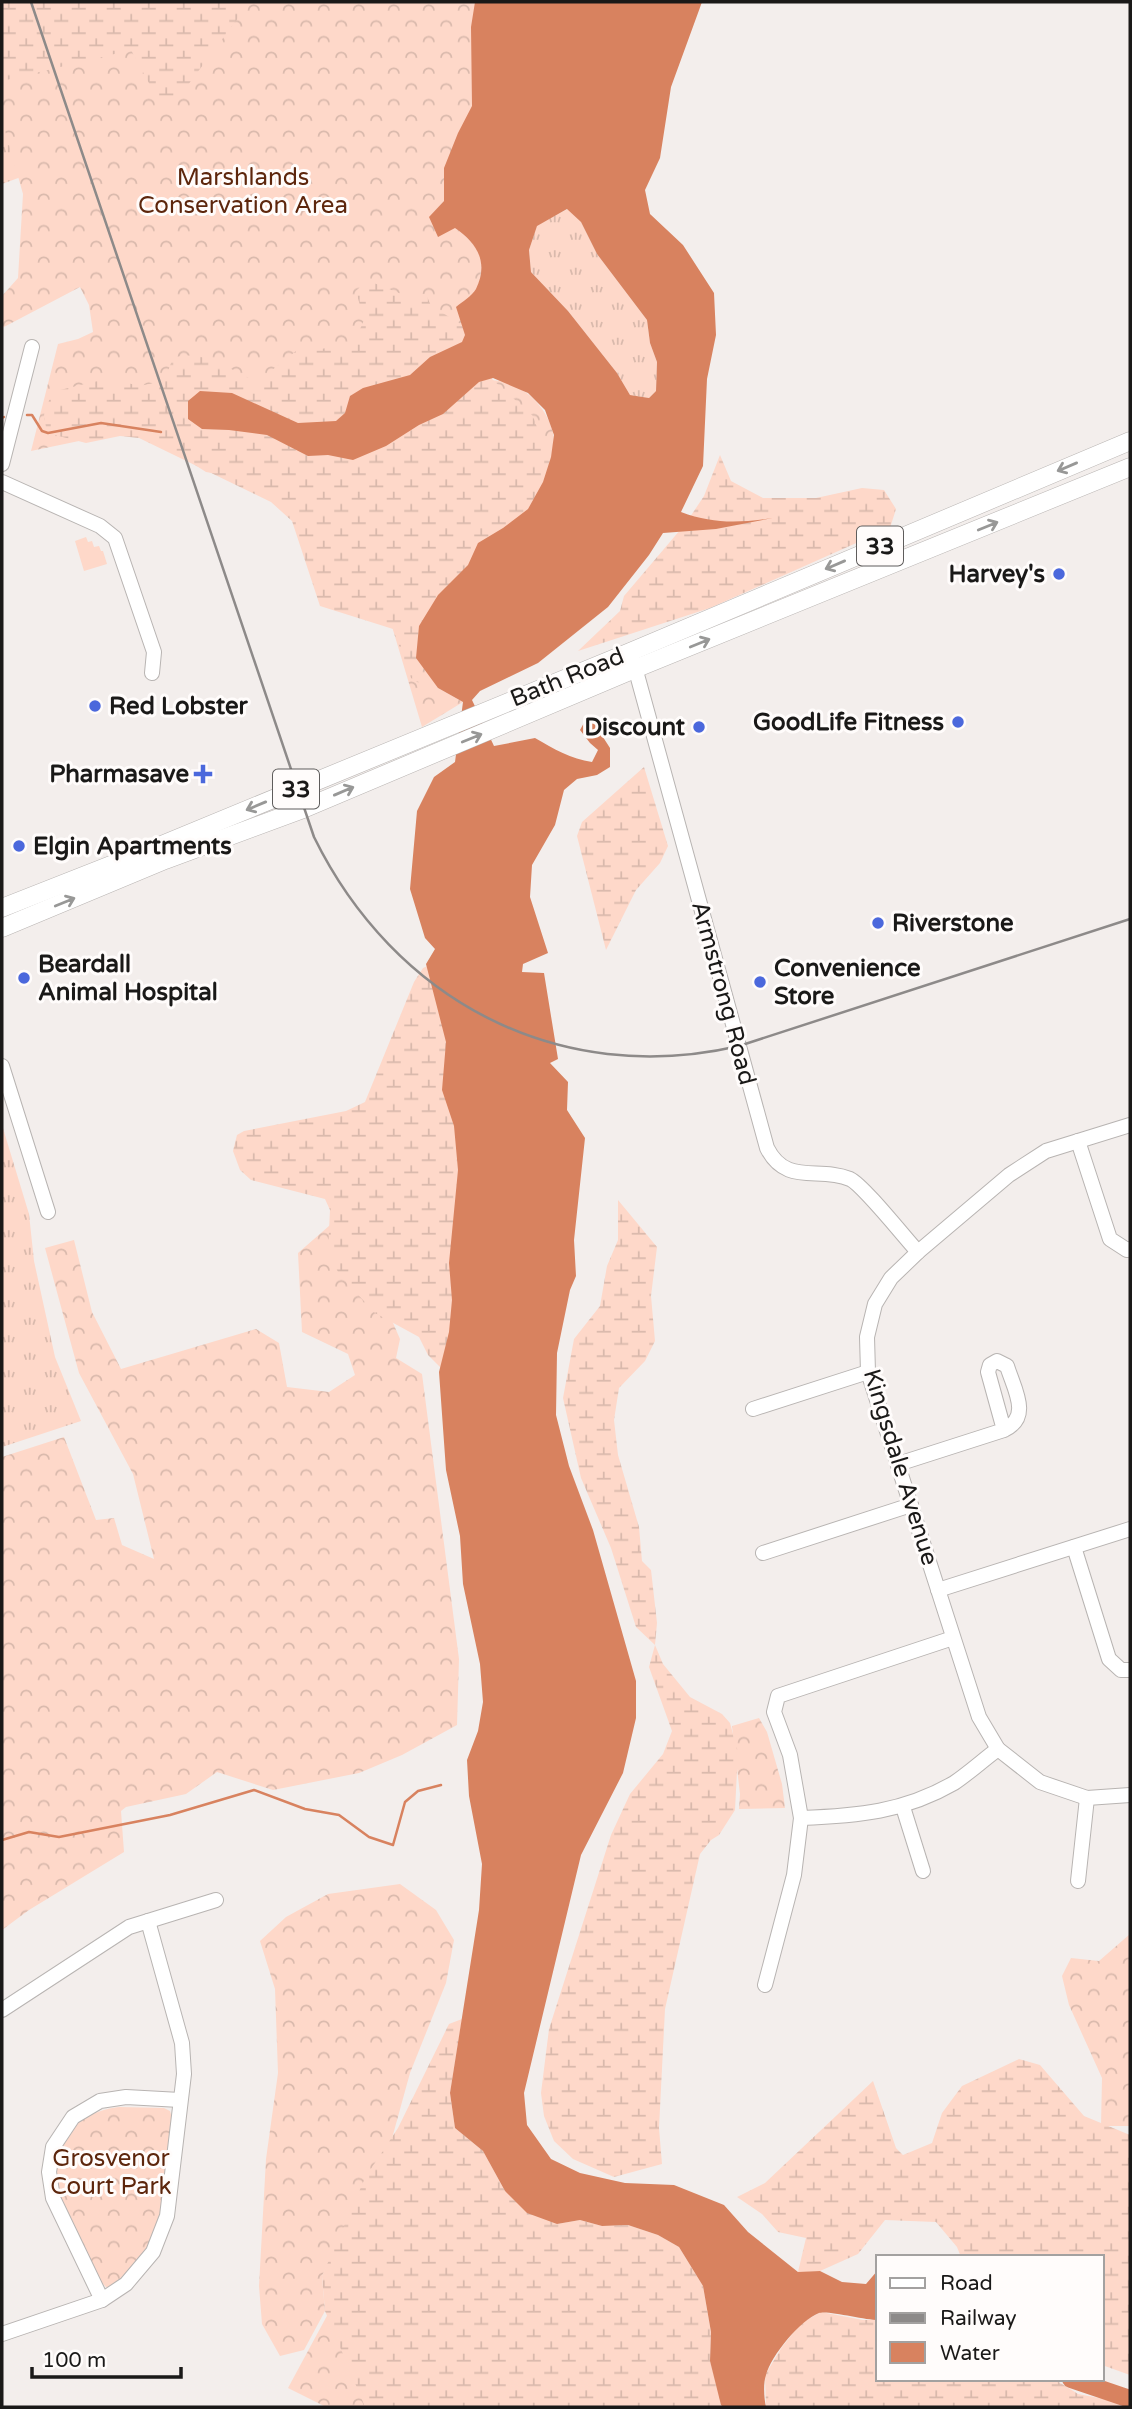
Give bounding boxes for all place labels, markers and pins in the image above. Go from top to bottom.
place label: Harvey's [948,560,1045,589]
marker: Harvey's [1051,566,1067,582]
place label: Red Lobster [109,692,249,721]
marker: Red Lobster [87,698,103,714]
place label: GoodLife Fitness [753,708,944,737]
place label: Discount [584,713,686,742]
marker: GoodLife Fitness [950,714,966,730]
marker: Discount [691,719,707,735]
place label: Pharmasave [49,760,189,789]
marker: Pharmasave [195,766,211,782]
place label: Elgin Apartments [33,832,232,861]
marker: Elgin Apartments [11,838,27,854]
place label: Riverstone [892,909,1014,938]
marker: Riverstone [870,915,886,931]
place label: Beardall Animal Hospital [38,950,218,1007]
place label: Convenience Store [774,954,921,1011]
marker: Beardall Animal Hospital [16,970,32,986]
marker: Convenience Store [752,974,768,990]

